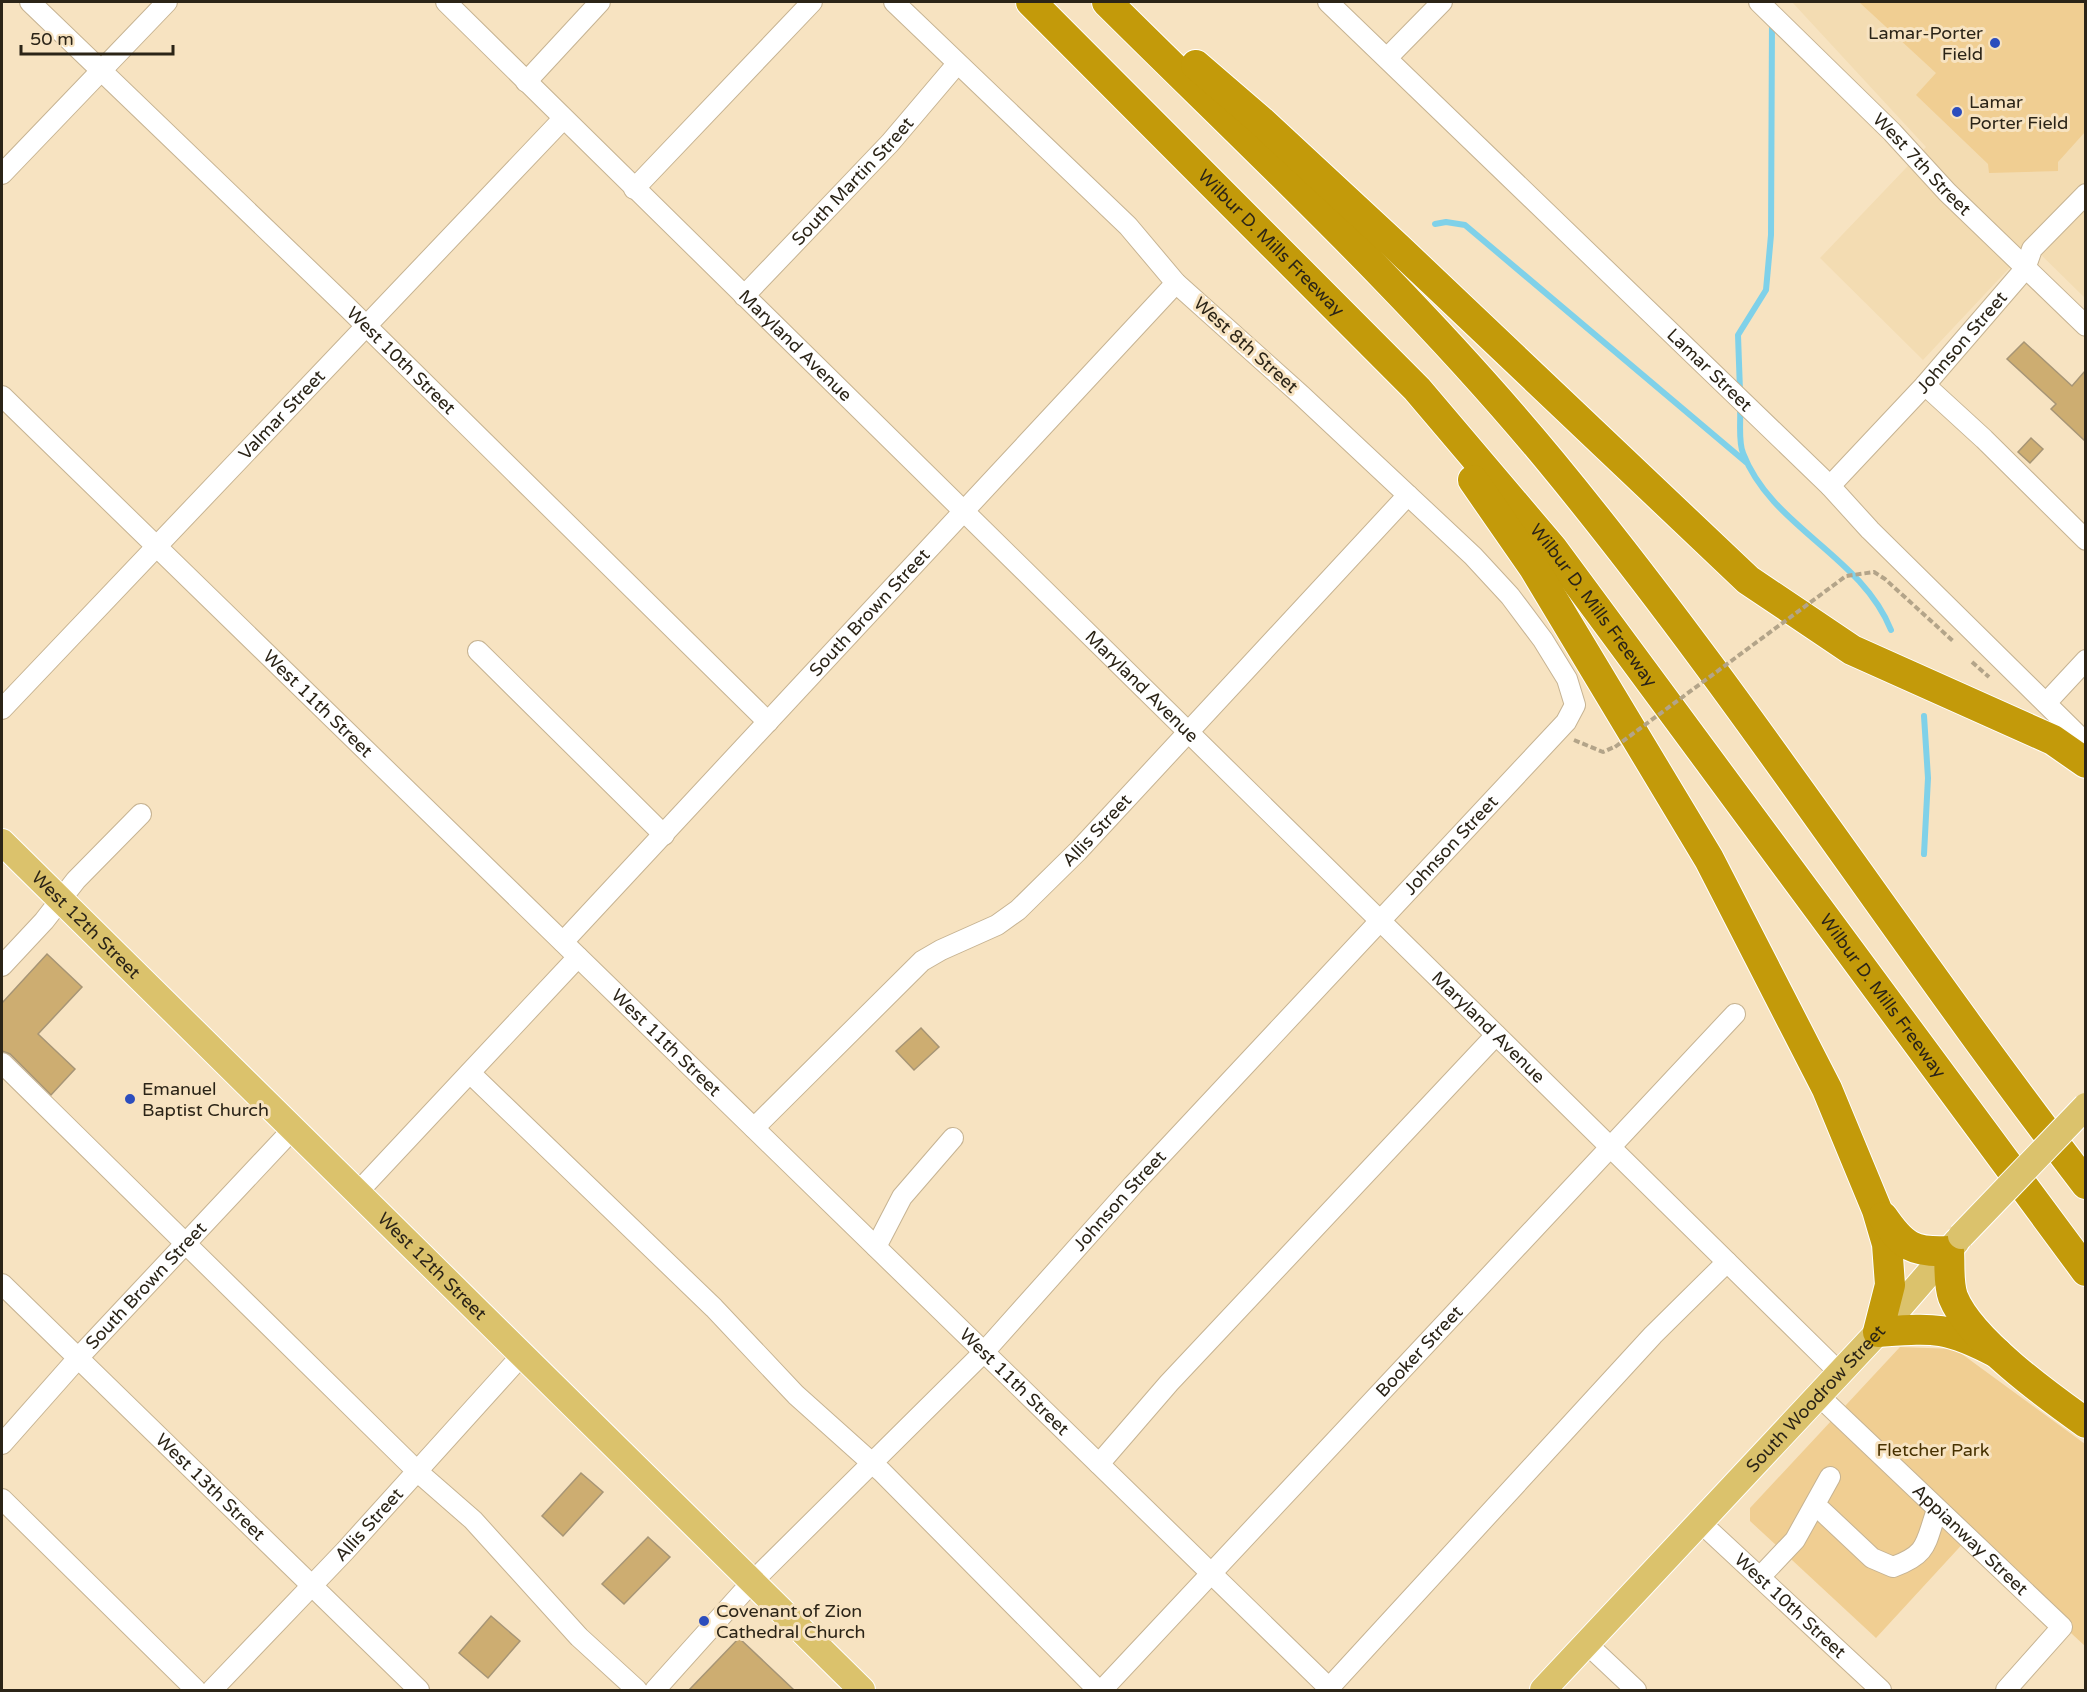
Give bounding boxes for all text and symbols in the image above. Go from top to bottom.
scale bar [21,18,172,56]
place label: Lamar-Porter Field [1868,22,1983,65]
text: 50 m [30,28,74,50]
marker: Lamar-Porter Field [1988,36,2002,50]
place label: Lamar Porter Field [1969,91,2068,134]
marker: Lamar Porter Field [1950,105,1964,119]
street label: West 7th Street [1868,108,1976,220]
street label: South Martin Street [787,112,918,250]
street label: Wilbur D. Mills Freeway [1193,165,1349,321]
street label: Maryland Avenue [734,285,857,406]
street label: Johnson Street [1912,287,2012,398]
street label: West 8th Street [1189,292,1303,398]
street label: West 10th Street [342,302,460,419]
street label: Lamar Street [1662,324,1757,416]
street label: Valmar Street [234,365,330,464]
street label: Wilbur D. Mills Freeway [1525,519,1662,692]
street label: South Brown Street [805,544,934,681]
street label: Maryland Avenue [1081,626,1203,747]
street label: West 11th Street [259,645,377,762]
street label: Allis Street [1058,789,1136,871]
street label: Johnson Street [1399,791,1503,899]
street label: West 12th Street [27,866,145,983]
street label: Wilbur D. Mills Freeway [1815,909,1951,1083]
street label: Maryland Avenue [1427,967,1550,1088]
street label: West 11th Street [607,984,726,1101]
place label: Emanuel Baptist Church [142,1078,269,1121]
marker: Emanuel Baptist Church [123,1092,137,1106]
street label: Johnson Street [1068,1146,1171,1256]
street label: West 12th Street [373,1208,491,1325]
street label: South Brown Street [81,1217,211,1354]
street label: Booker Street [1371,1301,1467,1402]
street label: South Woodrow Street [1741,1320,1890,1477]
street label: West 11th Street [955,1323,1074,1440]
street label: West 13th Street [151,1429,270,1545]
park label: Fletcher Park [1876,1439,1990,1461]
street label: Appianway Street [1908,1480,2033,1600]
street label: Allis Street [330,1483,408,1566]
street label: West 10th Street [1730,1548,1851,1663]
place label: Covenant of Zion Cathedral Church [716,1600,866,1643]
marker: Covenant of Zion Cathedral Church [697,1614,711,1628]

